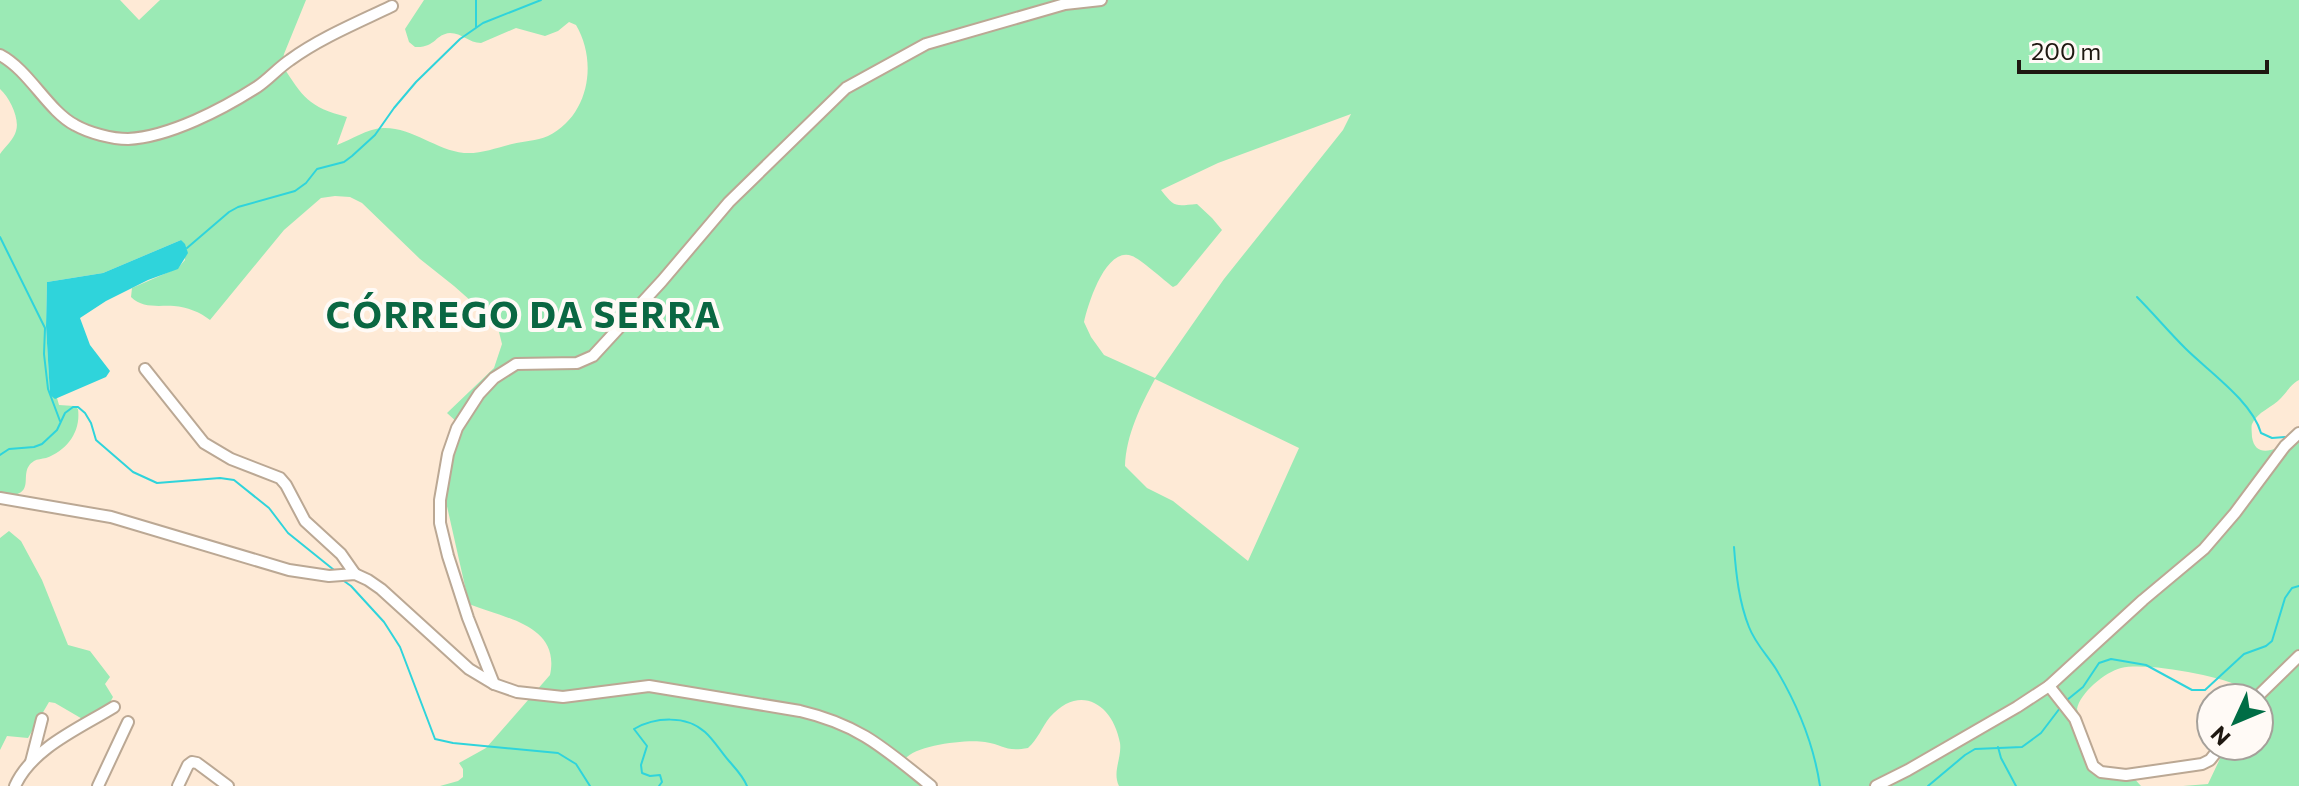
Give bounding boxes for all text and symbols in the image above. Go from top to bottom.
scale bar [2019,24,2267,74]
text: 200 m [2031,36,2101,65]
district label: CÓRREGO DA SERRA [326,291,722,335]
north arrow [2195,682,2275,762]
text: N [2205,721,2236,752]

